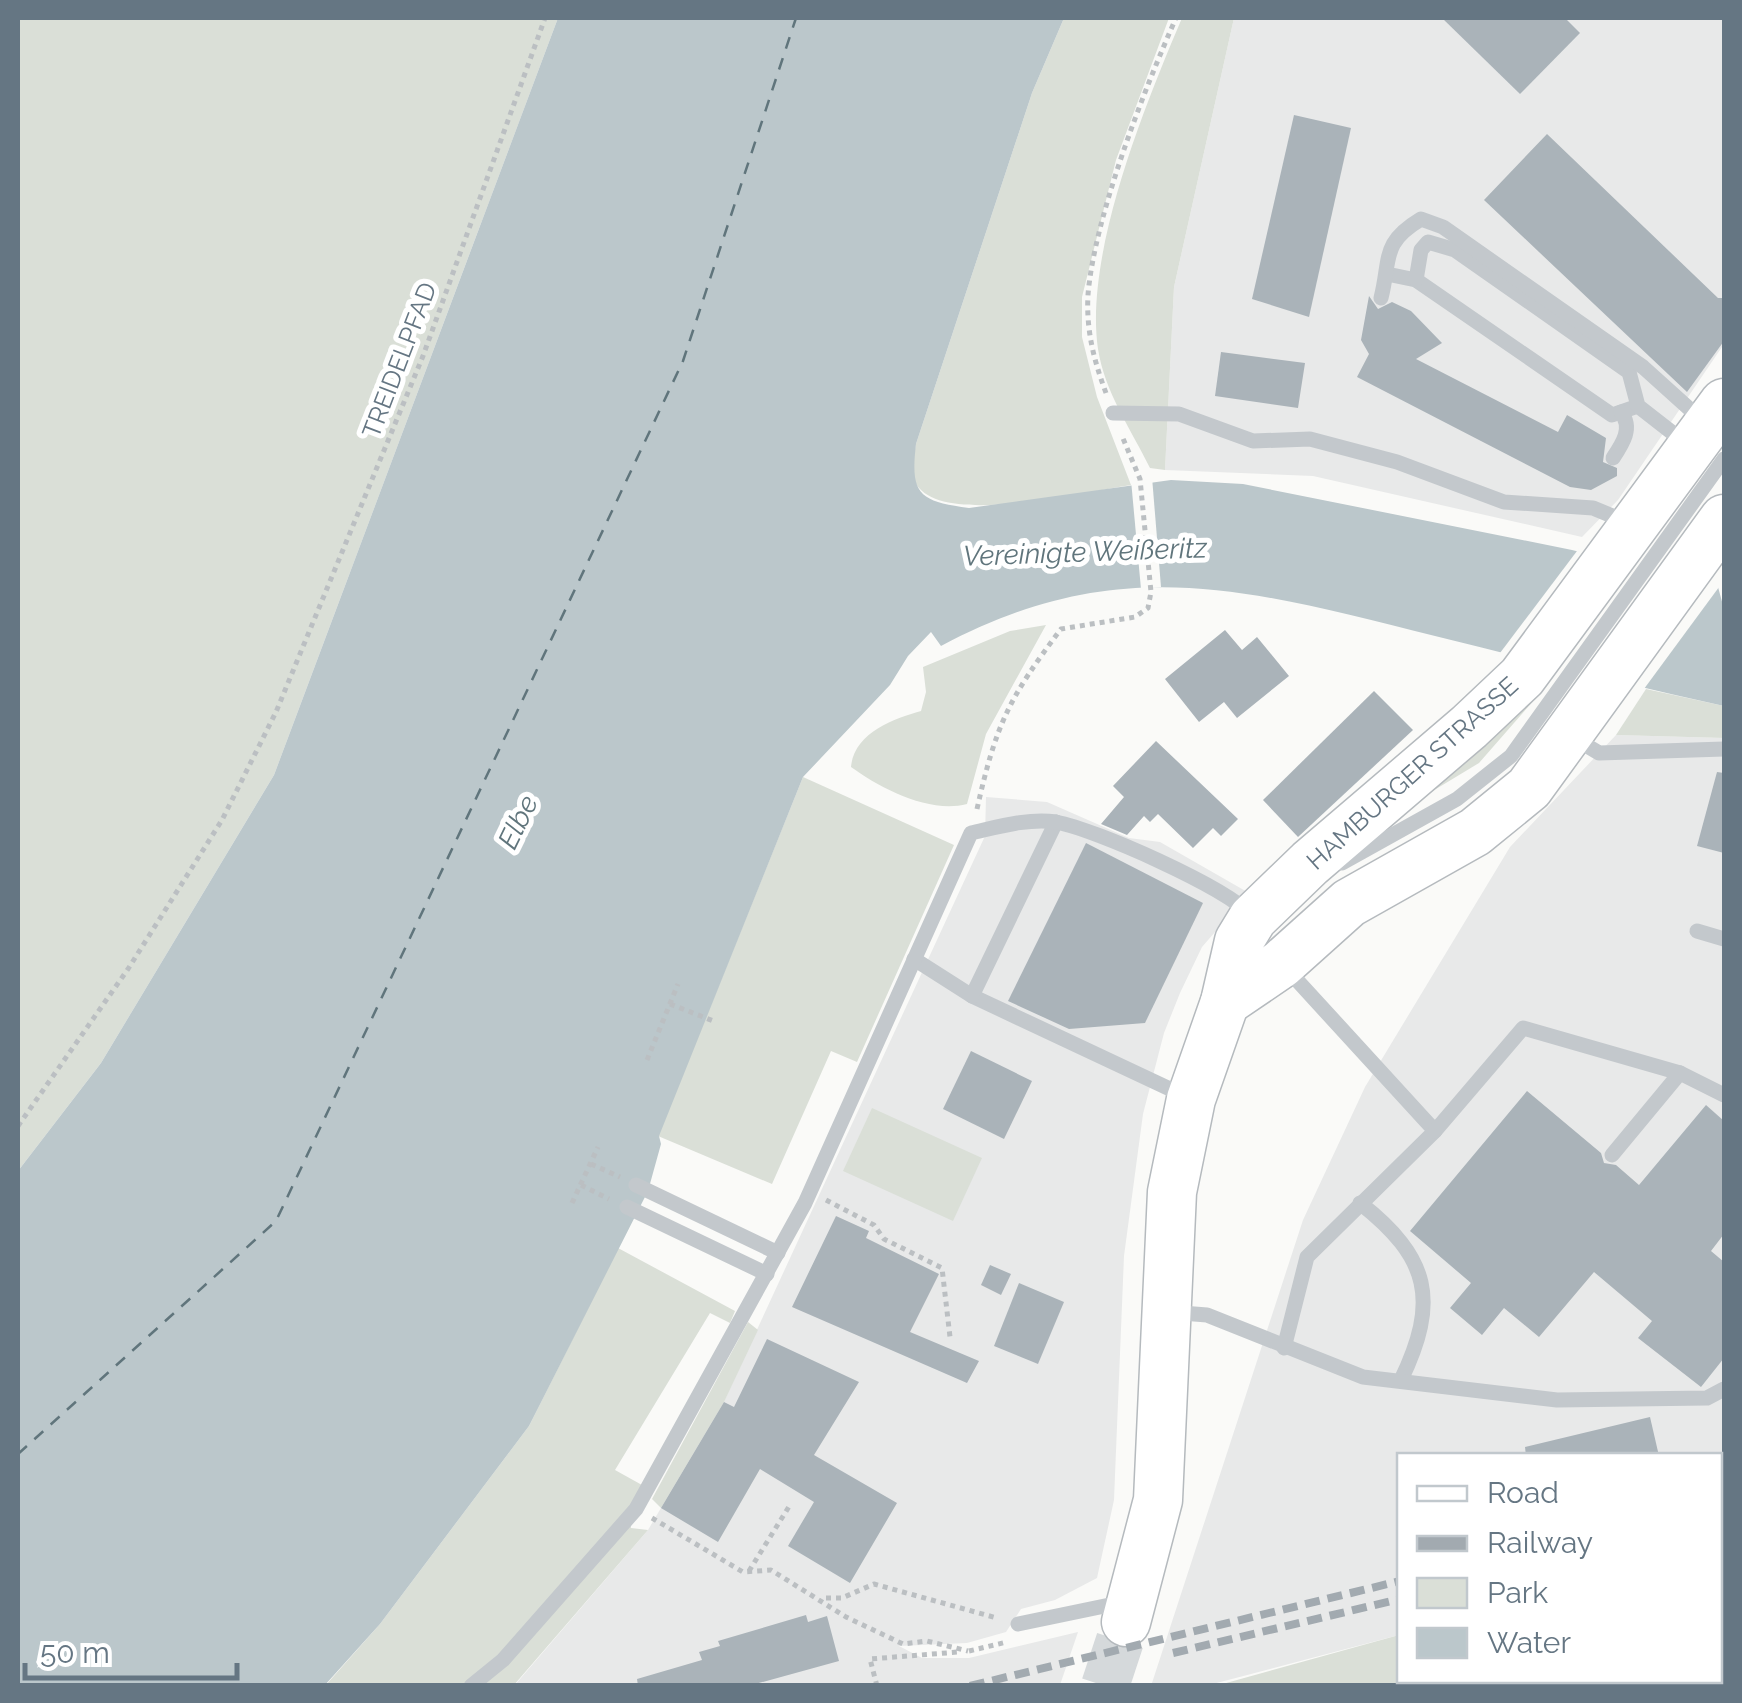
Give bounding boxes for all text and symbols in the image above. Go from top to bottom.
street label: TREIDELPFAD [356,278,442,442]
water label: Vereinigte Weißeritz [962,531,1208,573]
street label: HAMBURGER STRASSE [1300,670,1524,876]
water label: Elbe [491,790,545,854]
legend [1397,1453,1722,1683]
text: Road [1487,1475,1559,1510]
text: Railway [1487,1525,1593,1560]
text: Park [1487,1575,1548,1610]
scale bar [25,1618,238,1680]
text: Water [1487,1625,1571,1660]
text: 50 m [40,1635,110,1670]

